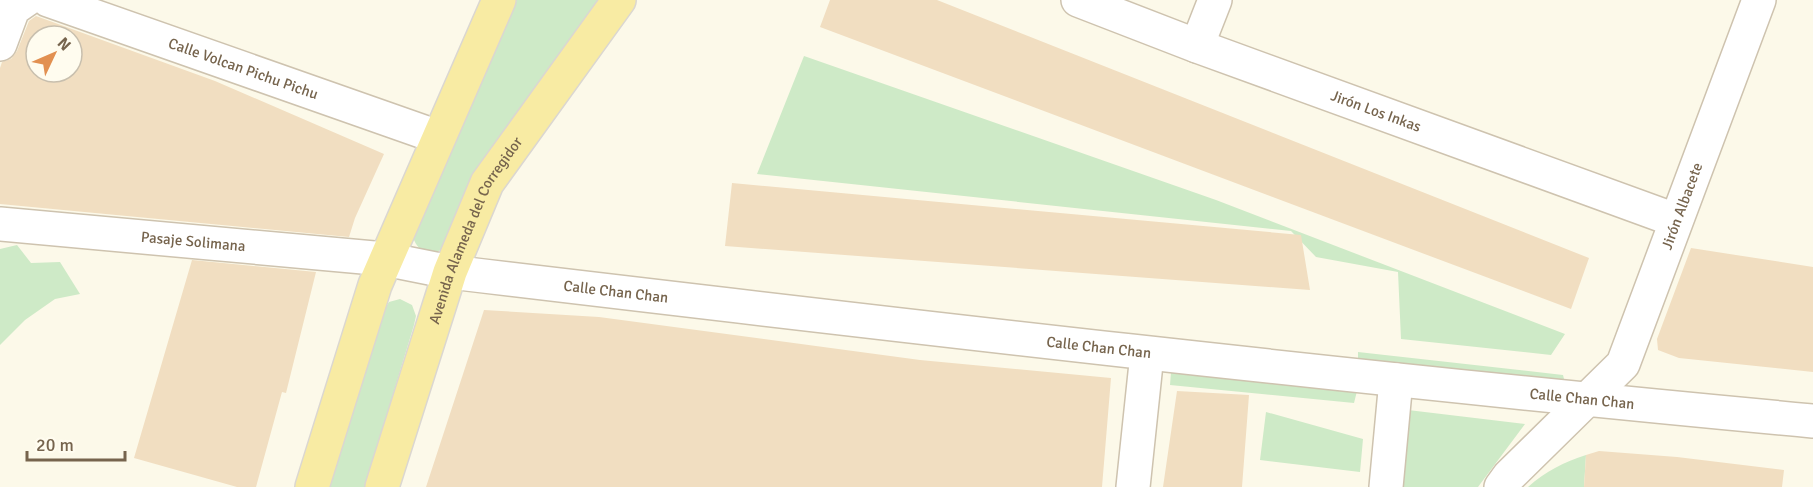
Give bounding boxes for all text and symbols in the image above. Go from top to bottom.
north arrow [24,24,84,84]
text: N [53,33,75,55]
street label: Calle Volcan Pichu Pichu [166,34,321,103]
street label: Jirón Los Inkas [1328,86,1424,136]
street label: Avenida Alameda del Corregidor [425,133,527,326]
street label: Jirón Albacete [1658,160,1706,252]
street label: Pasaje Solimana [140,228,246,255]
street label: Calle Chan Chan [563,277,669,307]
street label: Calle Chan Chan [1045,333,1152,362]
street label: Calle Chan Chan [1529,385,1635,413]
scale bar [27,424,124,462]
text: 20 m [36,434,74,456]

